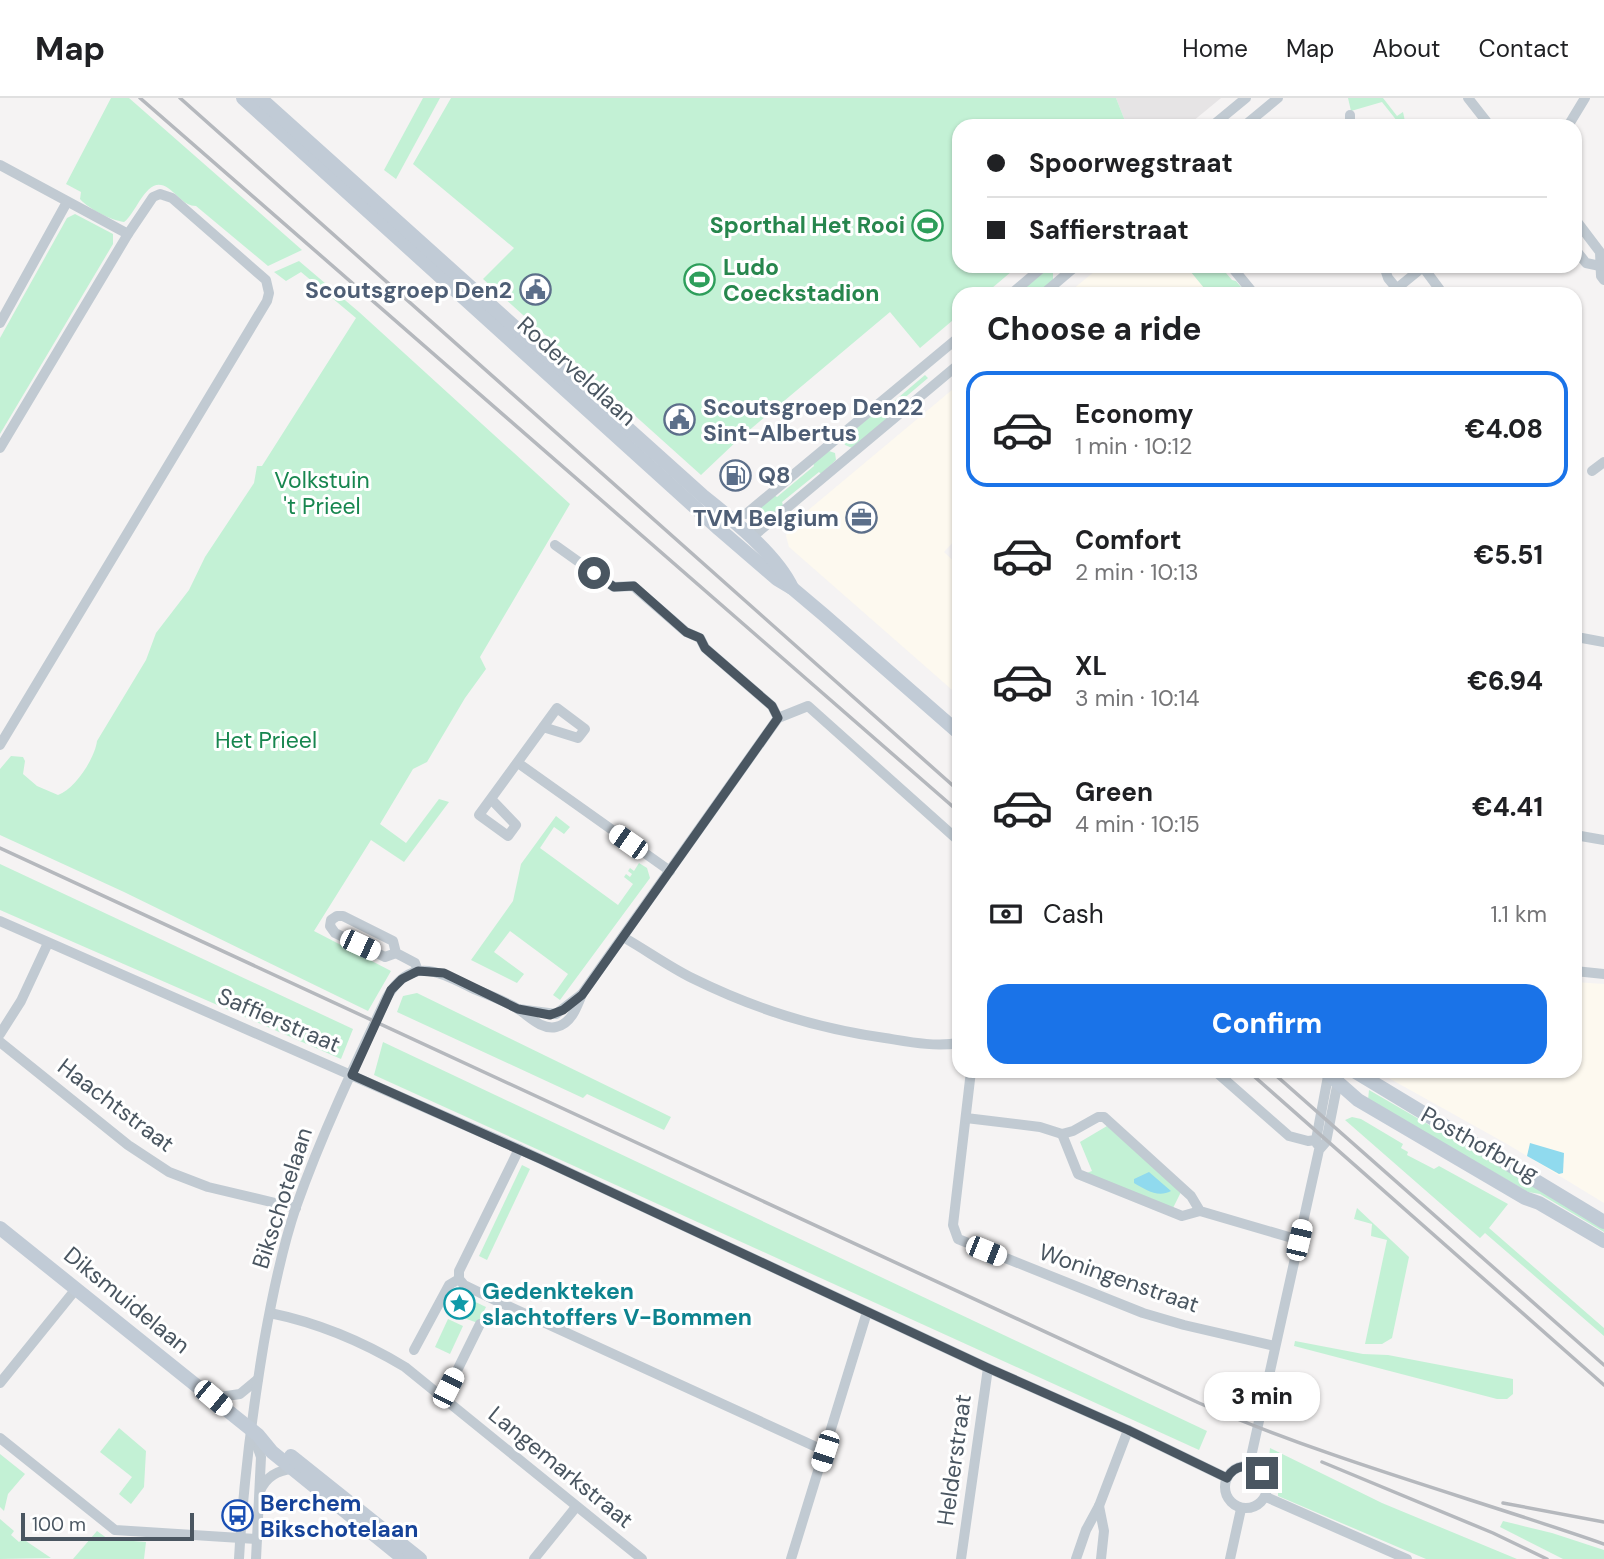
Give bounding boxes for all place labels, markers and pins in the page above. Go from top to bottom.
sports icon: Sporthal Het Rooi [911,208,945,242]
place label: Sporthal Het Rooi [710,210,905,240]
place label: Ludo Coeckstadion [723,252,879,308]
sports icon: Ludo Coeckstadion [683,263,717,297]
public building icon: Scoutsgroep Den2 [518,273,552,307]
place label: Scoutsgroep Den2 [305,275,512,305]
place label: Scoutsgroep Den22 Sint-Albertus [703,392,923,448]
public building icon: Scoutsgroep Den22 Sint-Albertus [663,403,697,437]
fuel station icon: Q8 [718,458,752,492]
place label: Q8 [758,460,791,490]
office icon: TVM Belgium [845,501,879,535]
place label: TVM Belgium [693,503,839,533]
place label: Gedenkteken slachtoffers V-Bommen [482,1276,752,1332]
place icon: Gedenkteken slachtoffers V-Bommen [442,1287,476,1321]
place label: Berchem Bikschotelaan [260,1488,419,1544]
bus stop icon: Berchem Bikschotelaan [220,1499,254,1533]

